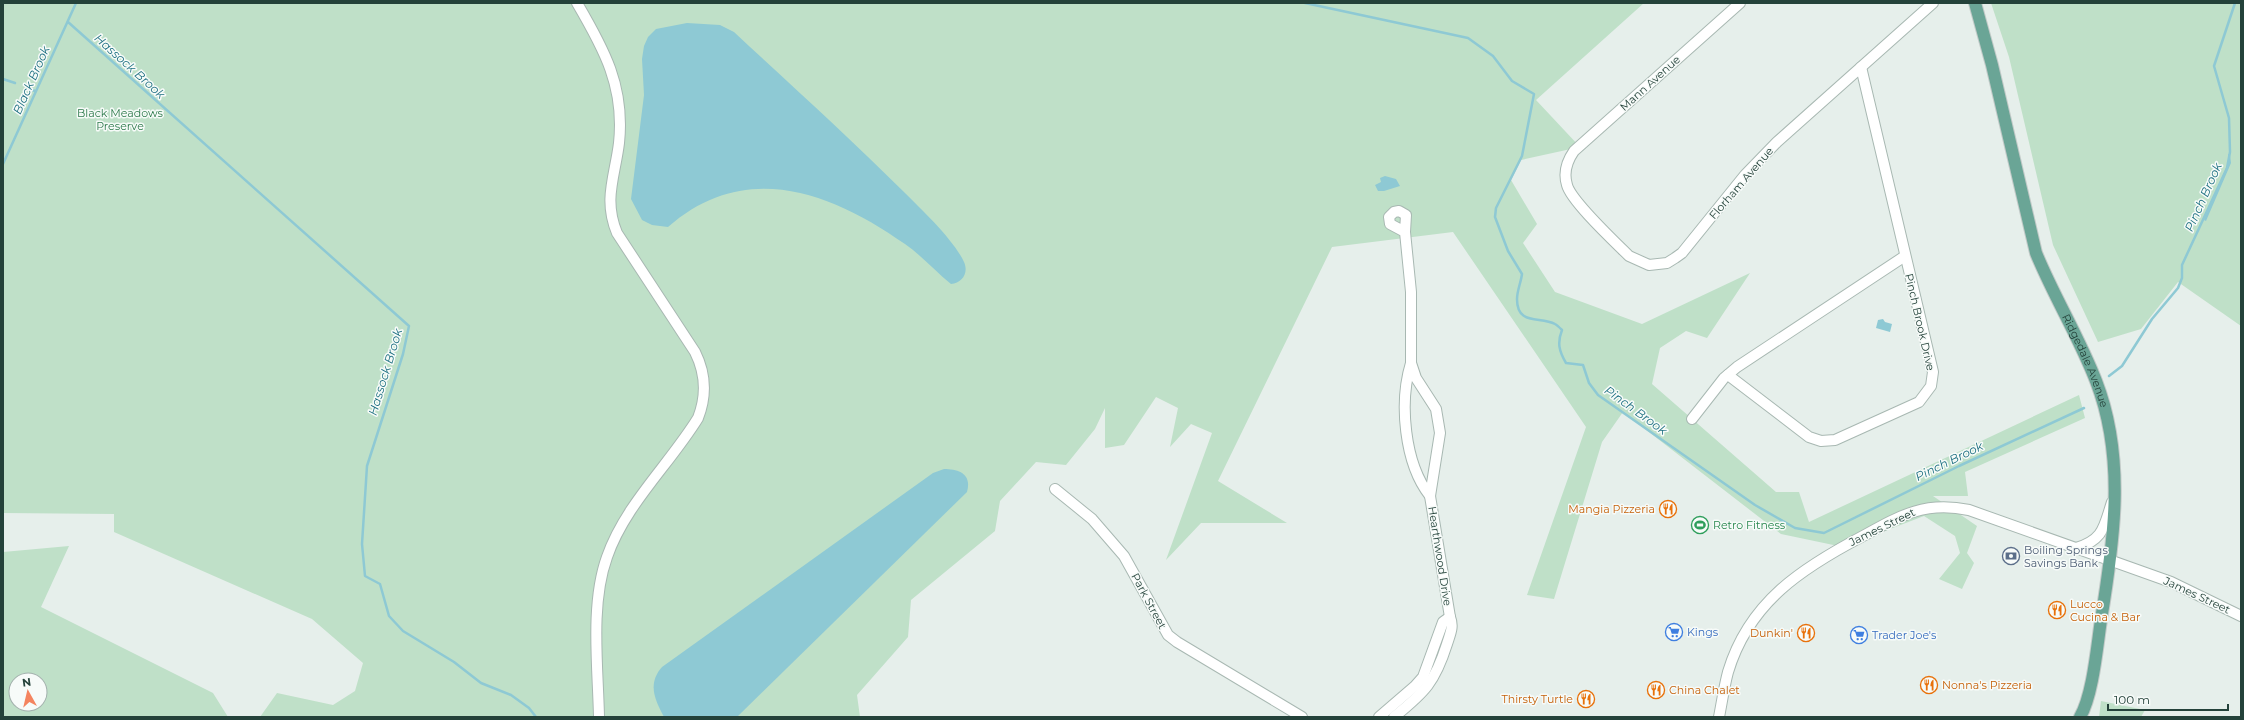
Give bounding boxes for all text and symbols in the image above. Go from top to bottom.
water label: Hassock Brook [92,30,169,102]
water label: Black Brook [9,43,53,117]
street label: Mann Avenue [1617,52,1683,114]
park label: Black Meadows Preserve [77,106,164,133]
street label: Florham Avenue [1706,144,1776,222]
water label: Pinch Brook [2181,159,2225,234]
street label: Pinch Brook Drive [1902,272,1938,372]
street label: Ridgedale Avenue [2059,312,2111,409]
water label: Hassock Brook [365,326,406,417]
water label: Pinch Brook [1602,382,1671,438]
water label: Pinch Brook [1913,438,1986,484]
restaurant icon: Mangia Pizzeria [1658,499,1678,519]
place label: Mangia Pizzeria [1568,502,1655,516]
street label: Hearthwood Drive [1425,505,1455,607]
street label: James Street [1846,505,1918,549]
sports icon: Retro Fitness [1690,515,1710,535]
place label: Retro Fitness [1713,518,1786,532]
place label: Boiling Springs Savings Bank [2024,543,2108,570]
bank icon: Boiling Springs Savings Bank [2001,546,2021,566]
street label: Park Street [1128,571,1170,632]
street label: James Street [2161,573,2233,617]
place label: Lucco Cucina & Bar [2070,597,2140,624]
restaurant icon: Lucco Cucina & Bar [2047,600,2067,620]
supermarket icon: Kings [1664,622,1684,642]
restaurant icon: Dunkin' [1796,623,1816,643]
place label: Kings [1687,625,1719,639]
supermarket icon: Trader Joe's [1849,625,1869,645]
place label: Dunkin' [1750,626,1793,640]
place label: Trader Joe's [1872,628,1937,642]
north arrow [8,672,48,712]
text: N [21,675,32,690]
restaurant icon: Nonna's Pizzeria [1919,675,1939,695]
place label: Nonna's Pizzeria [1942,678,2032,692]
restaurant icon: China Chalet [1646,680,1666,700]
place label: China Chalet [1669,683,1740,697]
scale bar [2108,686,2228,712]
restaurant icon: Thirsty Turtle [1576,689,1596,709]
place label: Thirsty Turtle [1501,692,1573,706]
text: 100 m [2114,692,2150,707]

